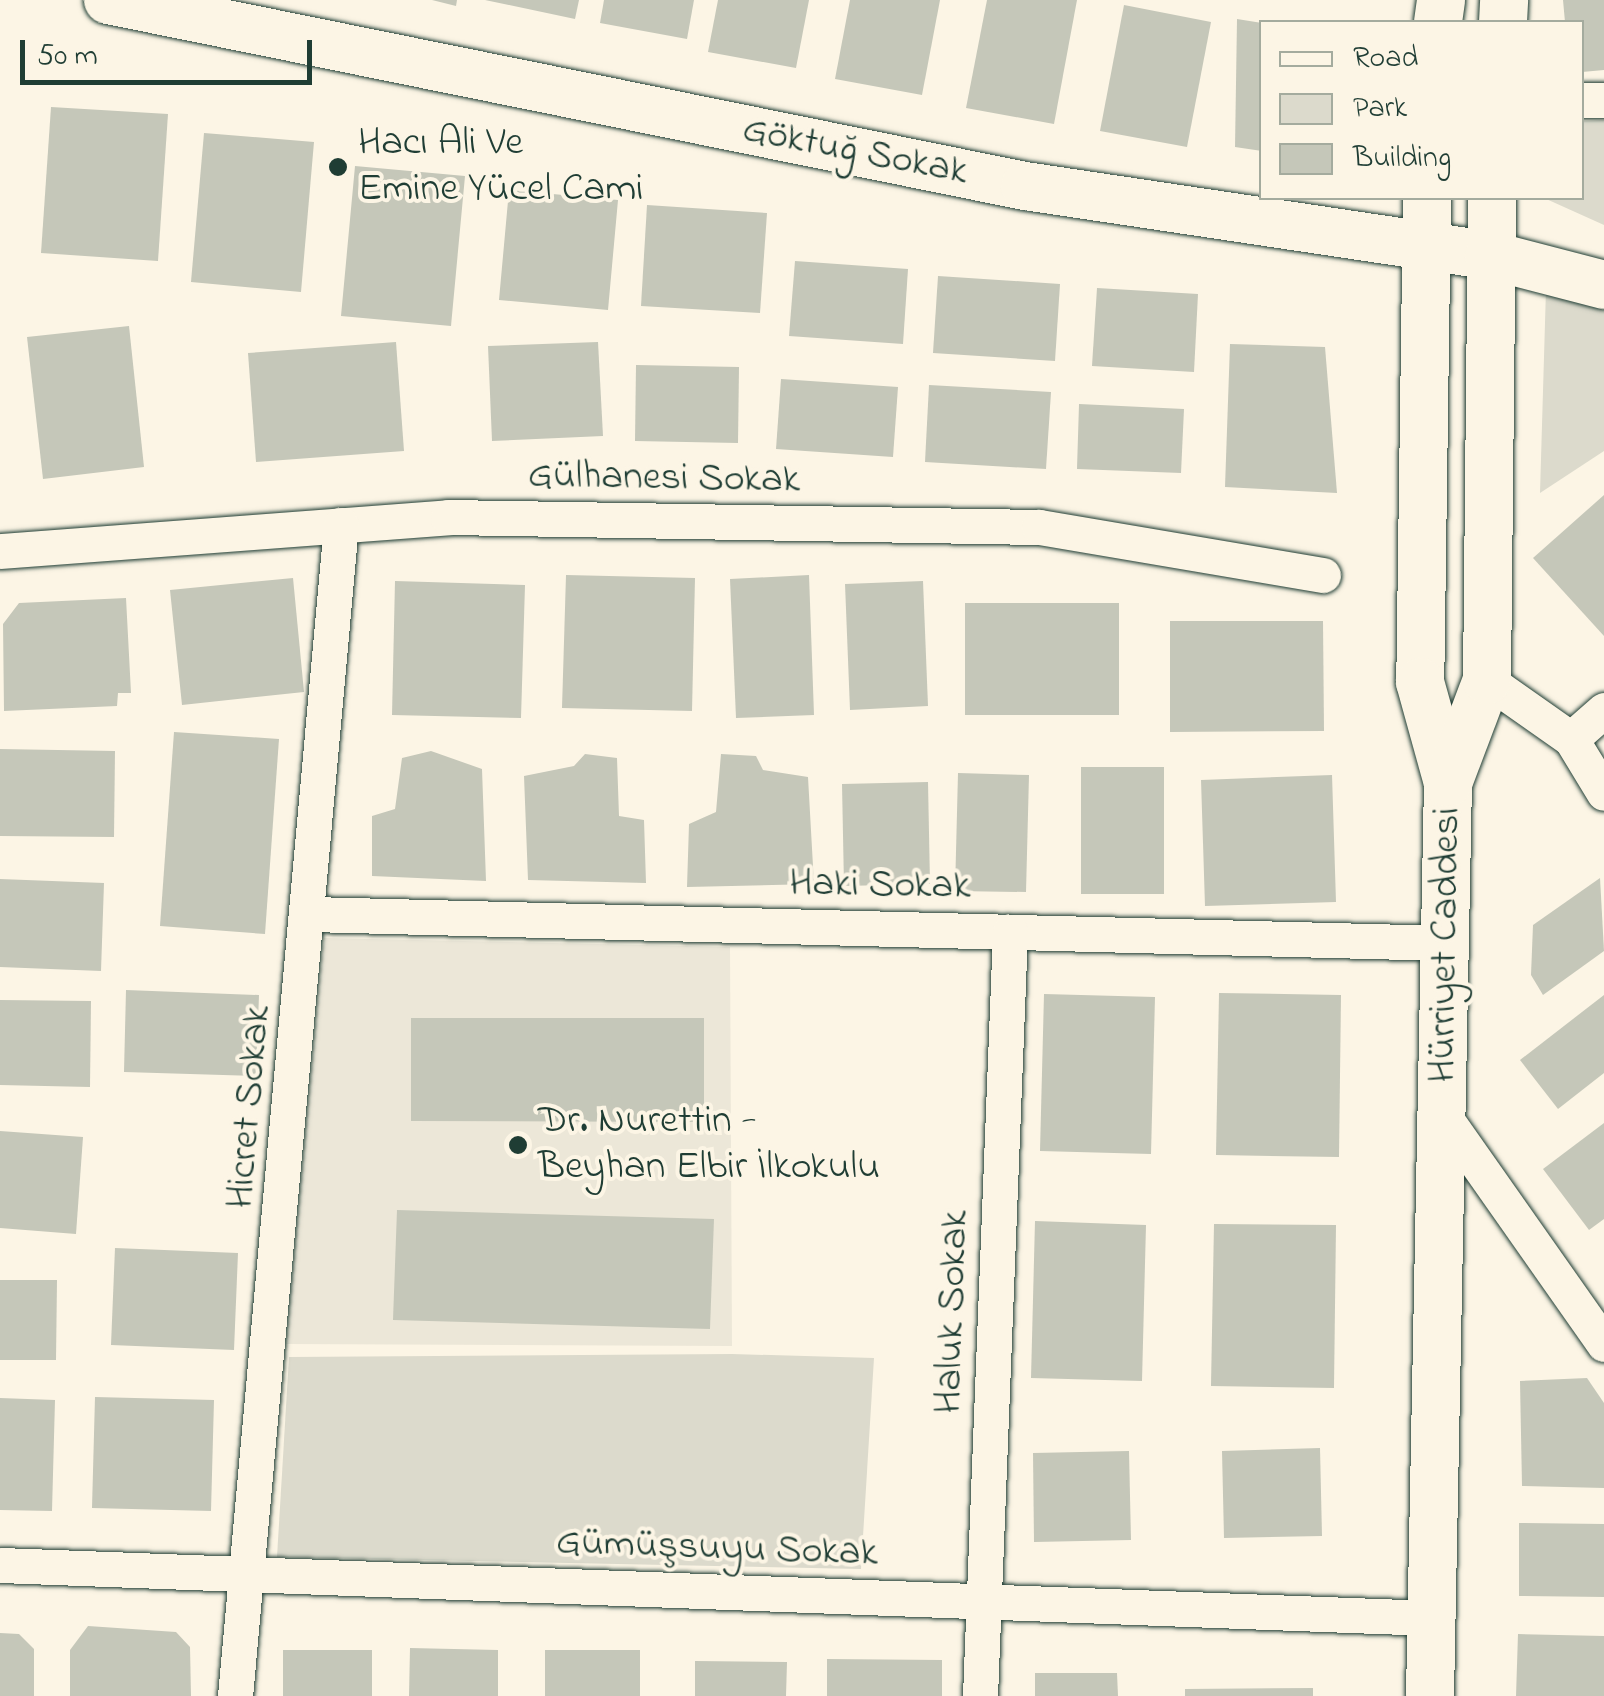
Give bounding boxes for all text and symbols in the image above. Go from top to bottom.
scale bar [25,20,318,82]
legend [1259,20,1584,200]
text: 50 m [37,35,98,79]
text: Road [1353,37,1418,81]
text: Park [1353,87,1407,131]
street label: Göktuğ Sokak [738,107,972,197]
place label: Hacı Ali Ve Emine Yücel Cami [358,120,643,214]
text: Building [1353,137,1451,181]
marker: Hacı Ali Ve Emine Yücel Cami [327,156,349,178]
street label: Gülhanesi Sokak [527,453,801,505]
street label: Hürriyet Caddesi [1420,807,1472,1083]
street label: Haki Sokak [789,860,971,912]
street label: Hicret Sokak [217,1003,283,1211]
place label: Dr. Nurettin - Beyhan Elbir İlkokulu [538,1098,880,1192]
marker: Dr. Nurettin - Beyhan Elbir İlkokulu [507,1134,529,1156]
street label: Haluk Sokak [925,1209,981,1415]
street label: Gümüşsuyu Sokak [555,1519,879,1579]

